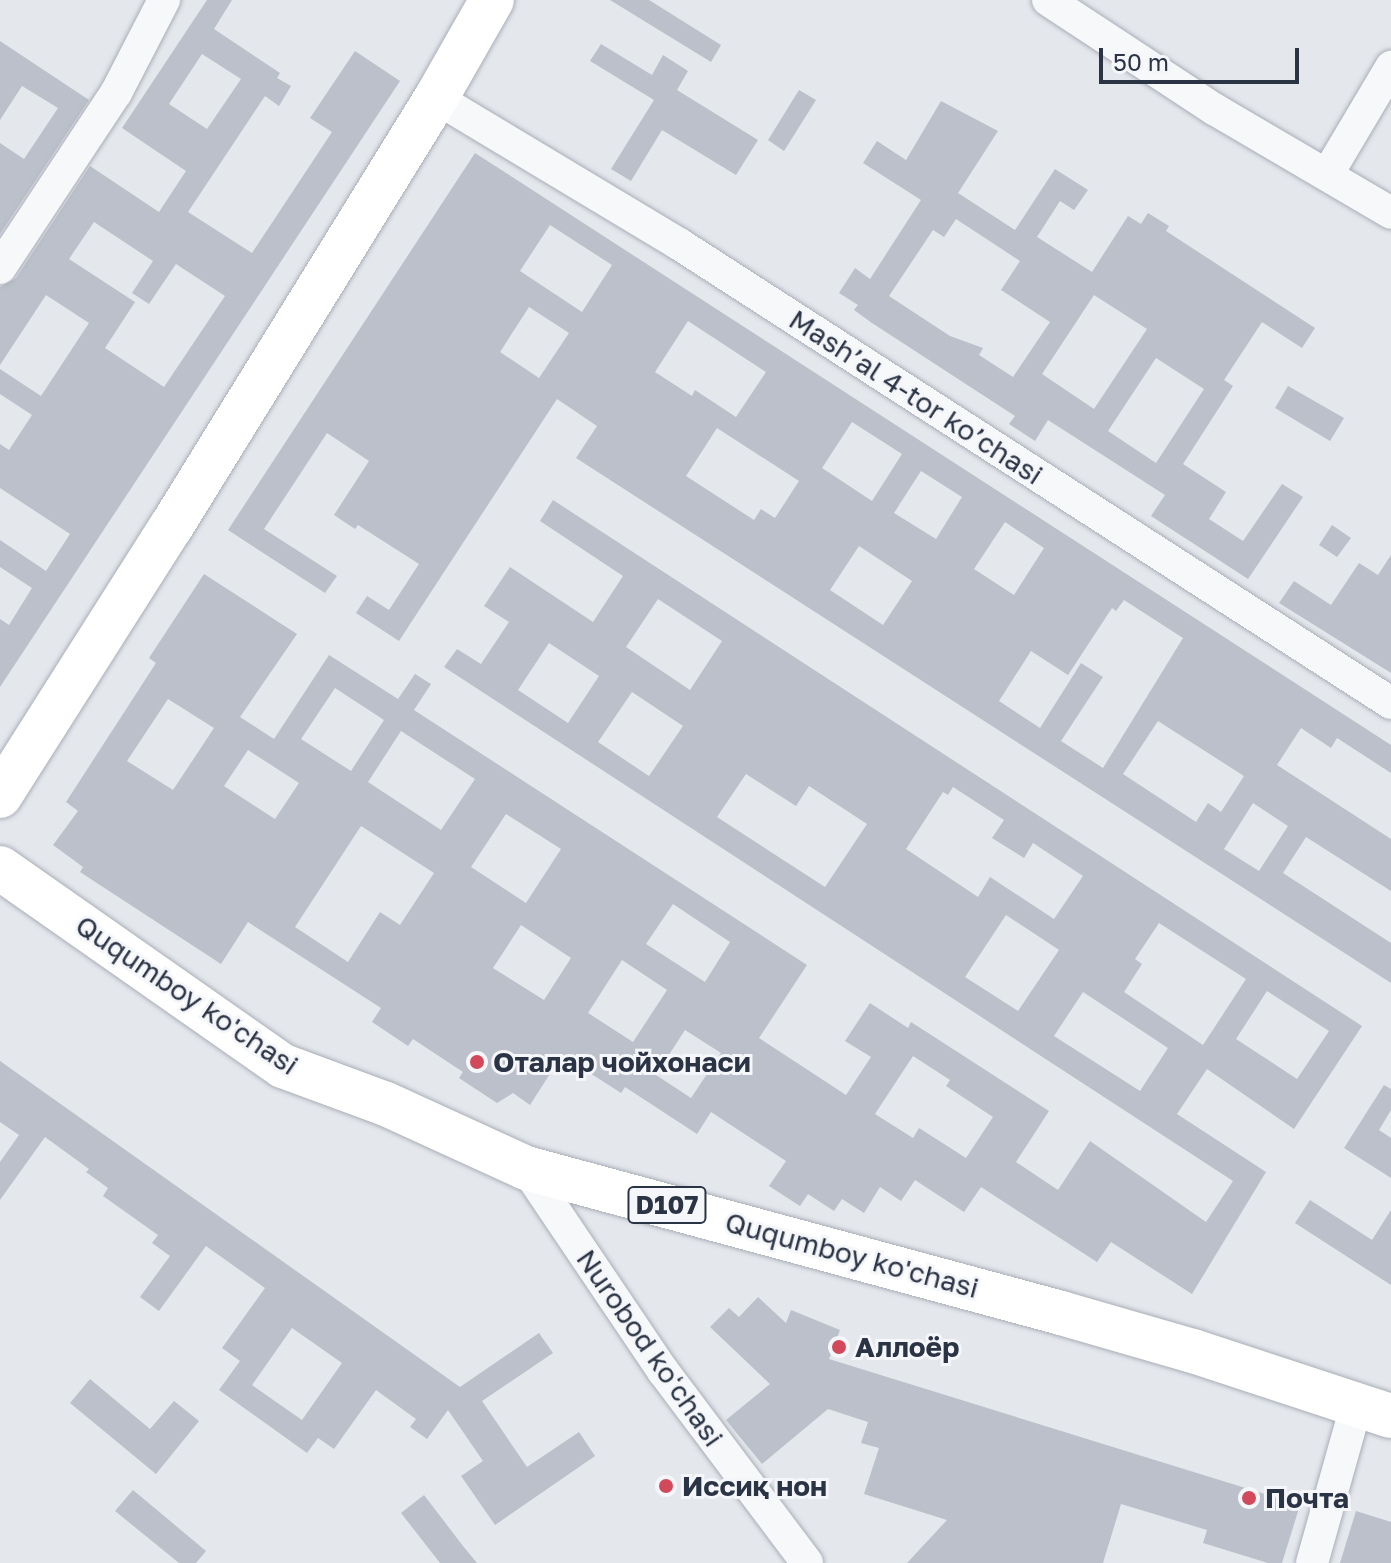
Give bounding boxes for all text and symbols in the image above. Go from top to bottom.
scale bar [1103,32,1303,82]
text: 50 m [1113,47,1169,76]
street label: Mashʼal 4-tor koʼchasi [783,302,1049,492]
street label: Ququmboy ko'chasi [69,908,305,1082]
place label: Оталар чойхонаси [493,1045,751,1079]
marker: Оталар чойхонаси [468,1053,486,1071]
road number: D107 [627,1183,707,1227]
street label: Ququmboy ko'chasi [722,1205,982,1305]
street label: Nurobod koʻchasi [569,1243,731,1453]
place label: Аллоёр [855,1330,959,1364]
marker: Аллоёр [830,1338,848,1356]
place label: Иссиқ нон [682,1469,827,1503]
marker: Иссиқ нон [657,1477,675,1495]
place label: Почта [1265,1481,1349,1515]
marker: Почта [1240,1489,1258,1507]

